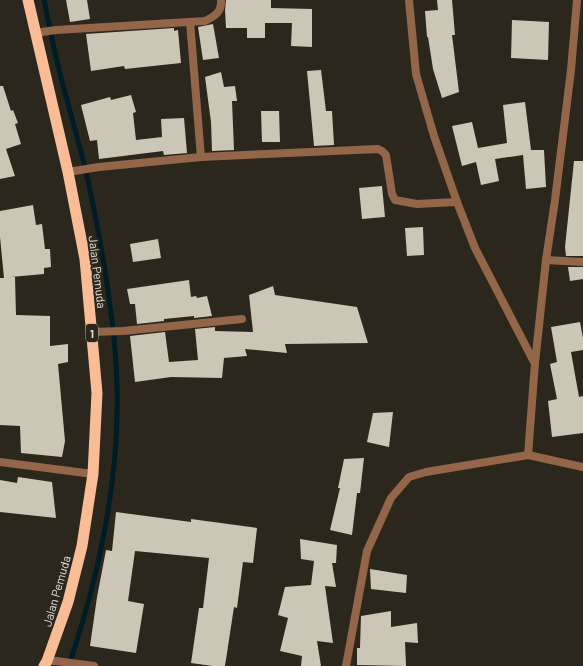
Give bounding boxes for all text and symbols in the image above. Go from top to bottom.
street label: Jalan Pemuda [87,235,109,309]
road number: 1 [86,324,98,342]
street label: Jalan Pemuda [39,554,73,628]

